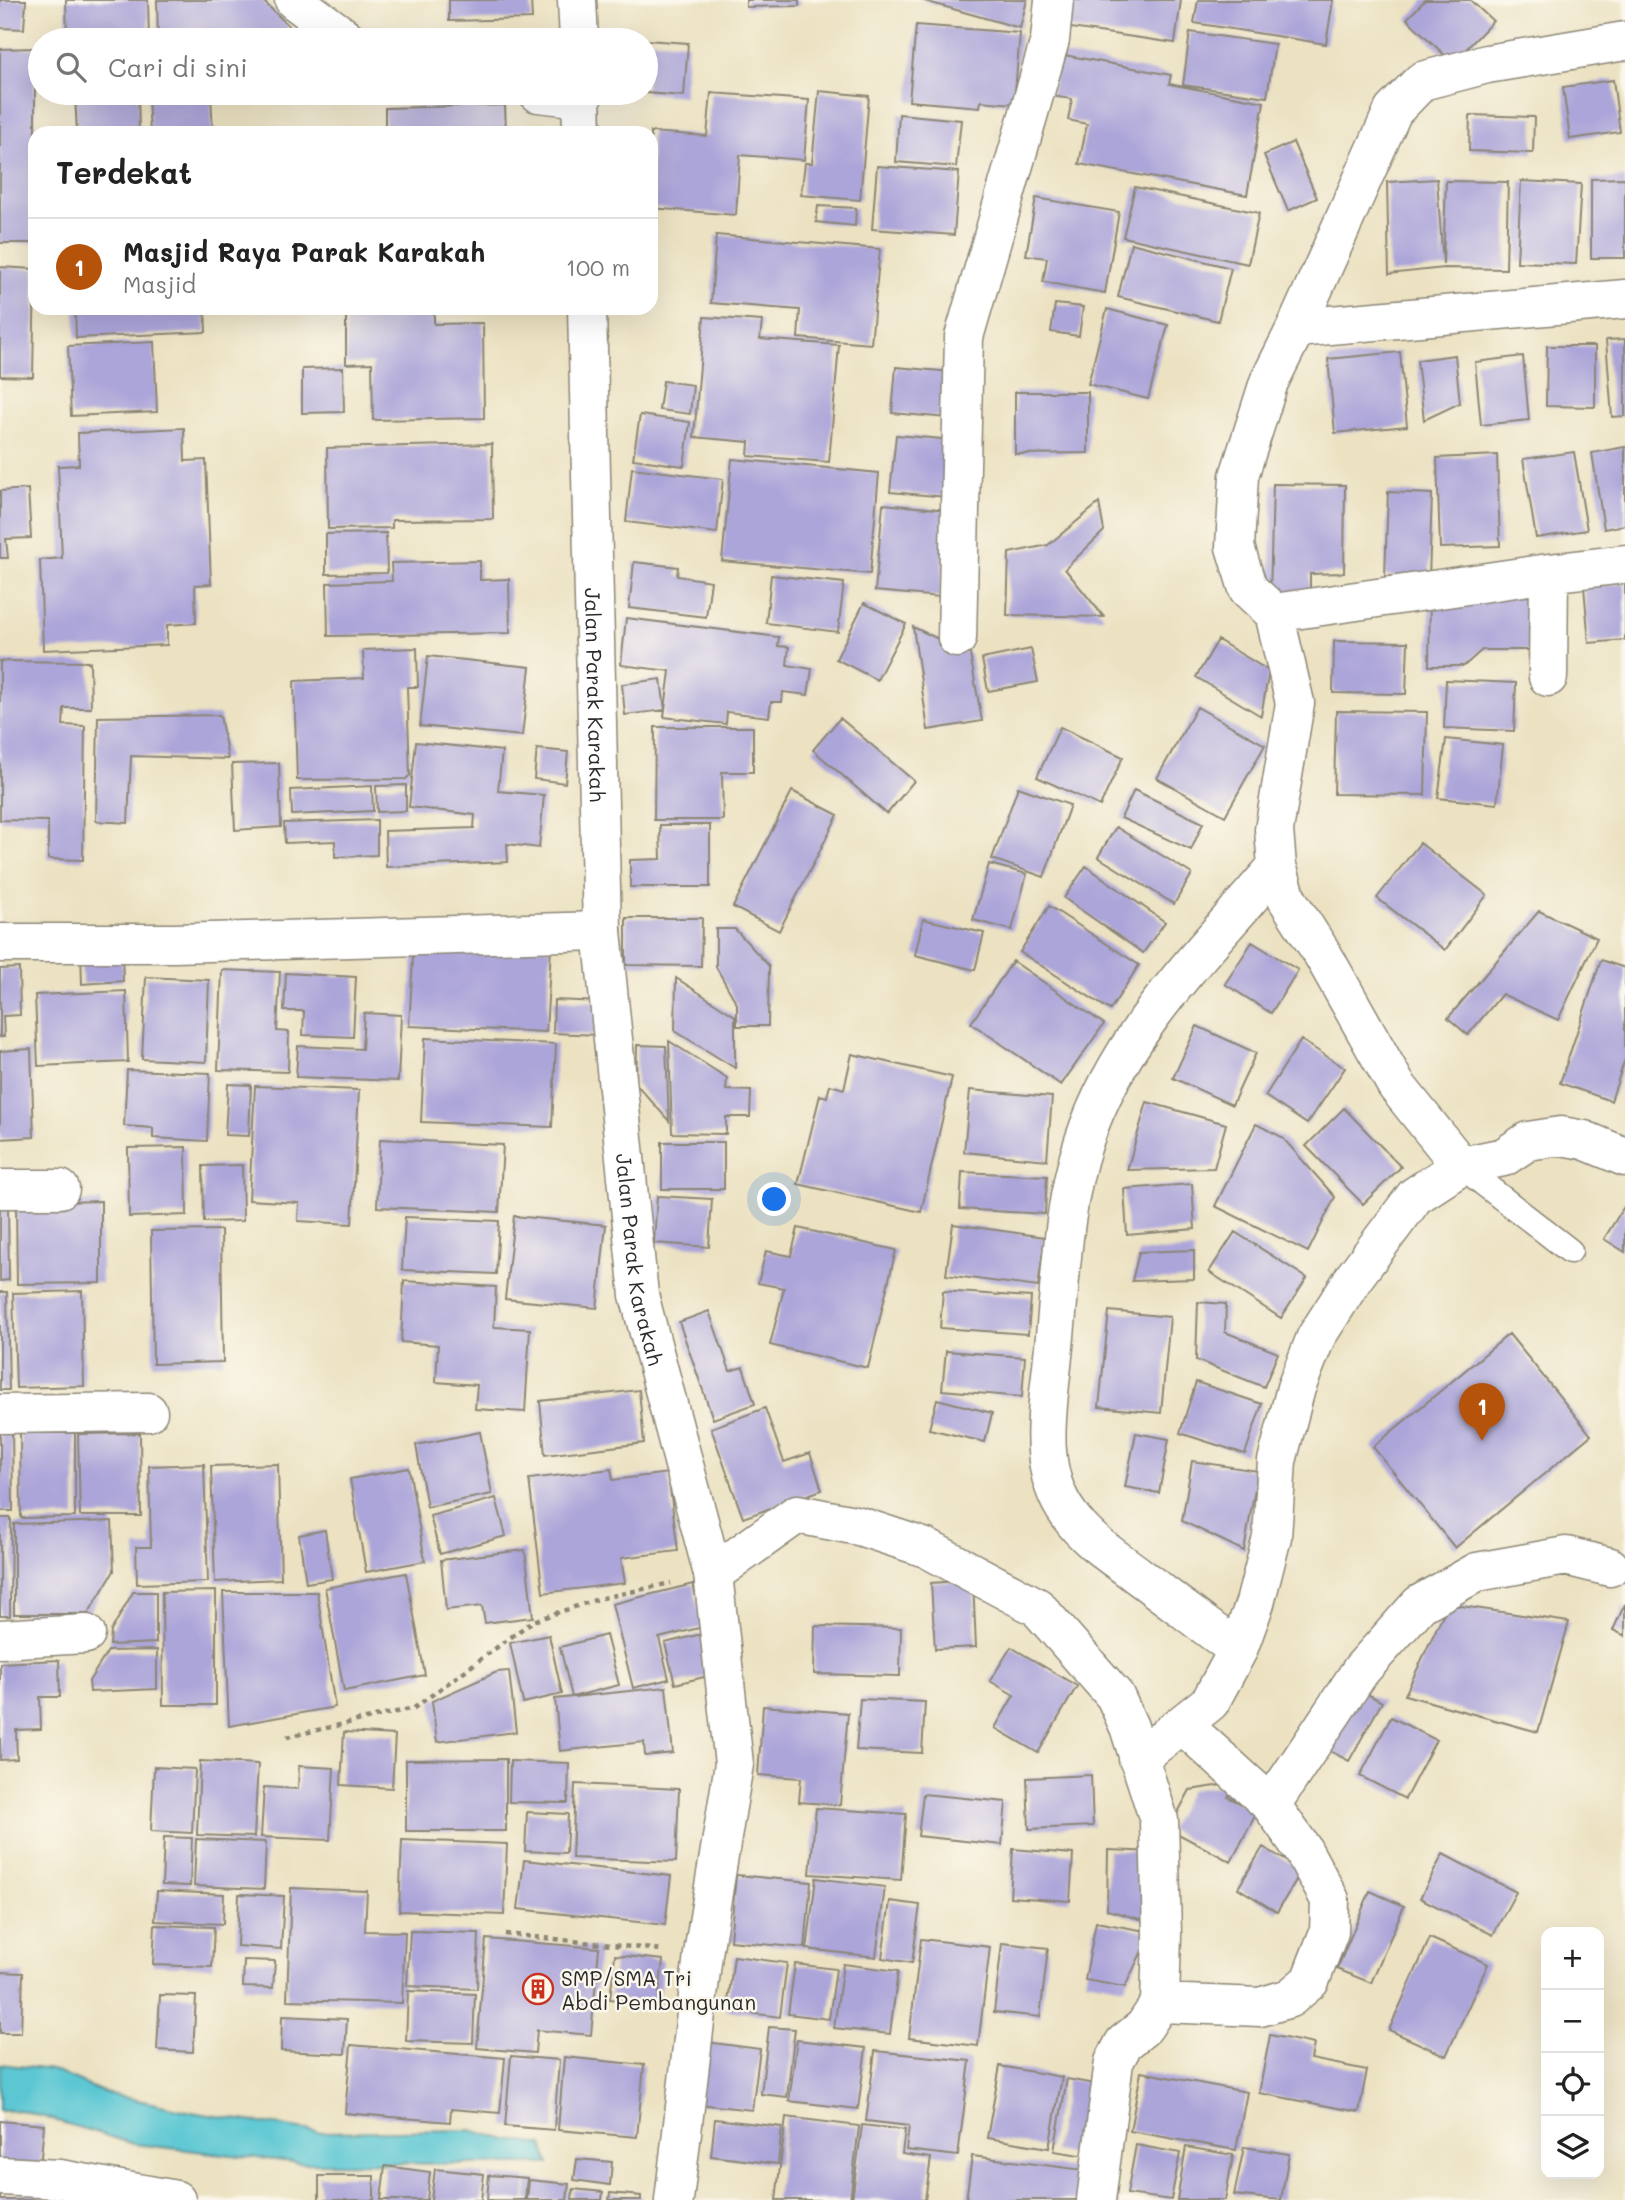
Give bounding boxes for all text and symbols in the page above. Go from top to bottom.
search box [28,28,658,105]
icon: search [52,48,90,86]
text: Cari di sini [108,50,248,84]
text: Terdekat [56,152,192,192]
text: Masjid Raya Parak Karakah [123,235,485,269]
text: 1 [74,252,84,282]
text: 100 m [566,252,630,282]
text: Masjid [123,269,196,299]
street label: Jalan Parak Karakah [580,587,612,802]
street label: Jalan Parak Karakah [611,1152,671,1368]
your location [757,1182,791,1216]
pin: 1 [1459,1383,1505,1441]
map controls [1541,1927,1604,2179]
button: + [1541,1927,1604,1990]
place label: SMP/SMA Tri Abdi Pembangunan [561,1964,756,2015]
building icon: SMP/SMA Tri Abdi Pembangunan [521,1972,555,2006]
button: − [1541,1990,1604,2053]
button: locate [1541,2053,1604,2116]
button: layers [1541,2116,1604,2179]

